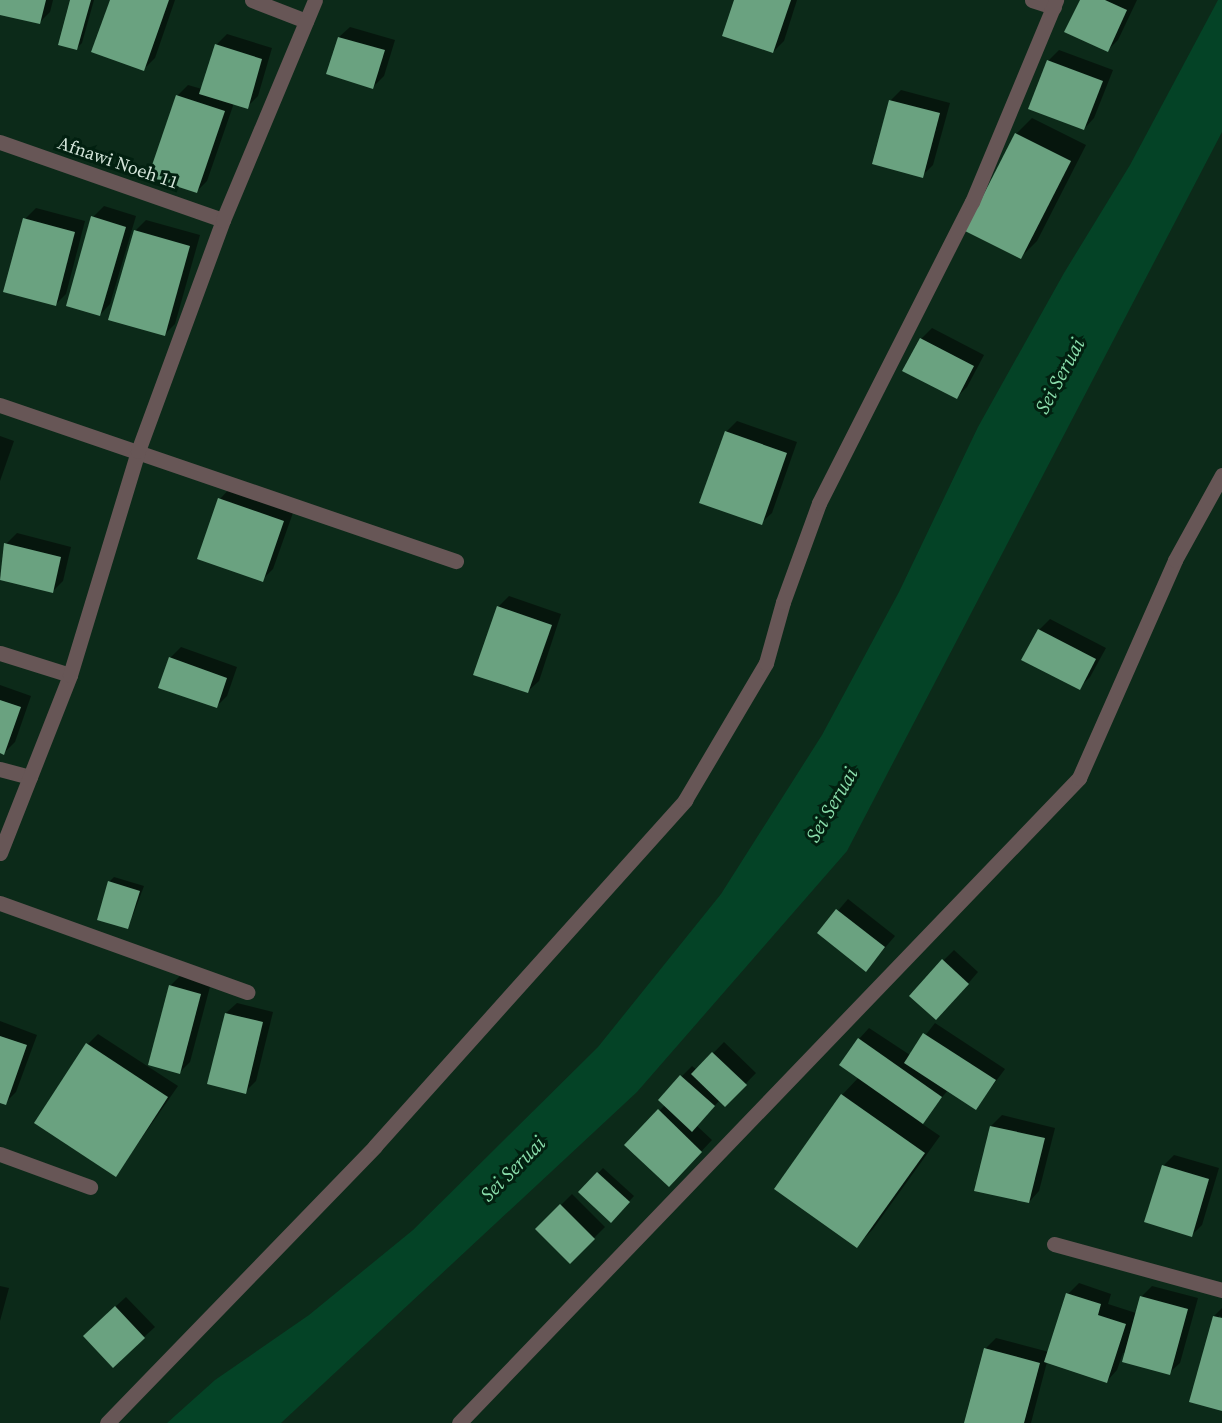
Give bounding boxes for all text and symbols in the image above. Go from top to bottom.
street label: Afnawi Noeh 11 [55,132,181,194]
water label: Sei Seruai [1030,334,1090,418]
water label: Sei Seruai [801,763,863,847]
water label: Sei Seruai [475,1131,551,1207]

